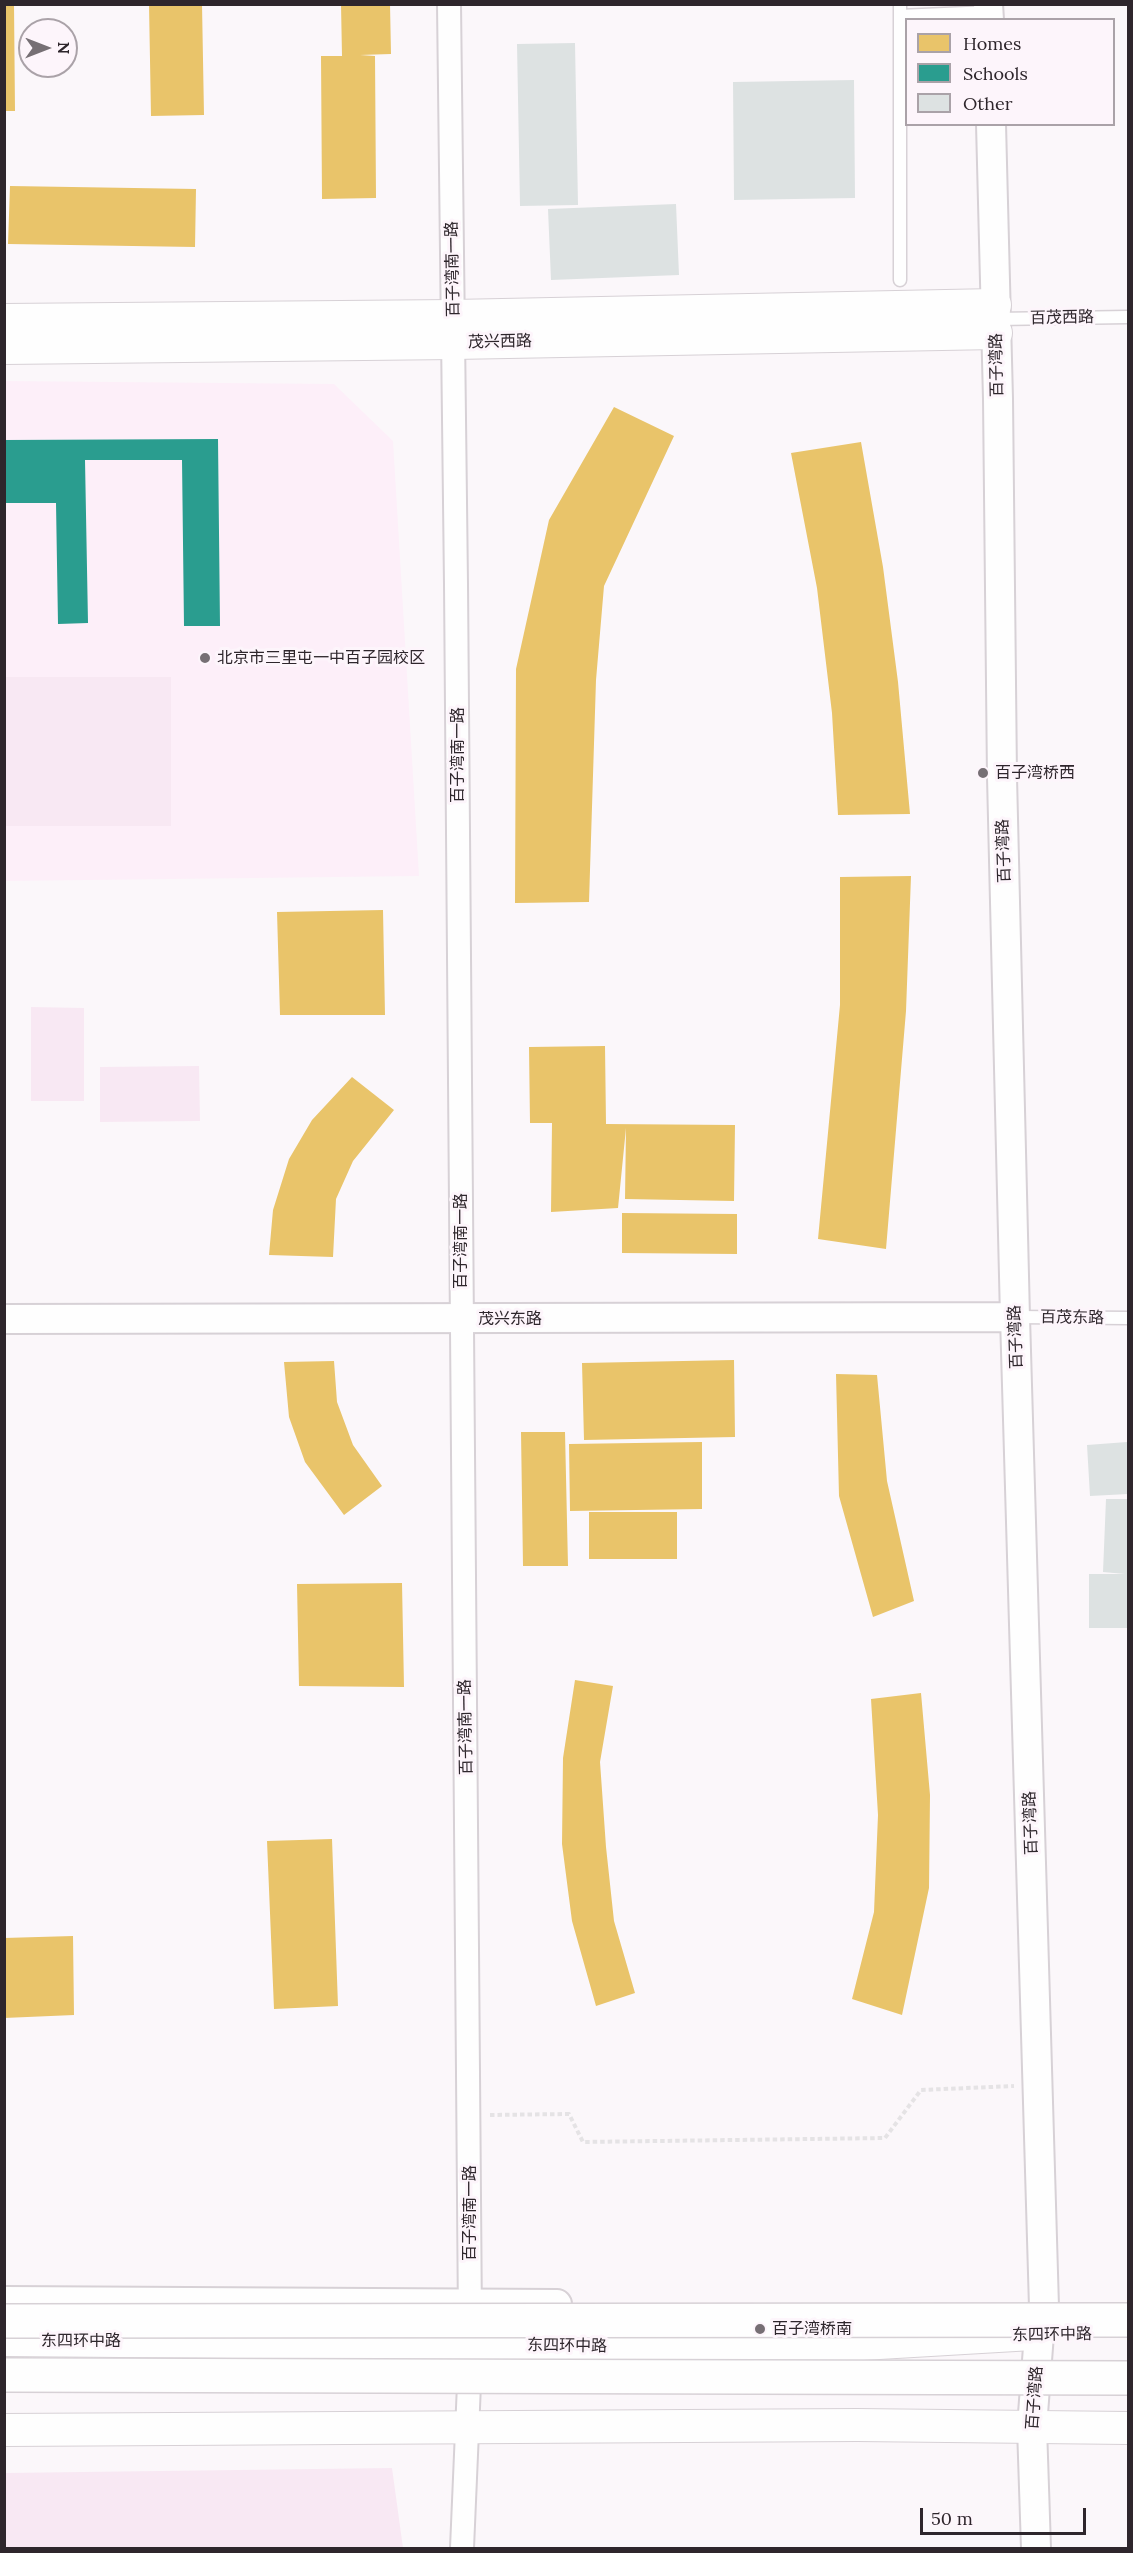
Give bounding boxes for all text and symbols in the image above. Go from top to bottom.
north arrow [18,18,78,78]
legend [905,18,1115,126]
text: Homes [963,32,1021,55]
text: N [54,42,74,54]
text: Schools [963,62,1028,85]
text: Other [963,92,1013,115]
street label: 百子湾南一路 [443,221,463,317]
street label: 百茂西路 [1030,308,1094,328]
street label: 茂兴西路 [468,332,532,352]
street label: 百子湾路 [987,333,1007,397]
place label: 北京市三里屯一中百子园校区 [217,648,425,668]
marker: 北京市三里屯一中百子园校区 [198,651,212,665]
street label: 百子湾南一路 [448,707,468,803]
place label: 百子湾桥西 [995,763,1075,783]
marker: 百子湾桥西 [976,766,990,780]
street label: 百子湾路 [993,819,1015,883]
street label: 百子湾南一路 [451,1193,471,1289]
street label: 百子湾路 [1005,1305,1027,1369]
street label: 百茂东路 [1040,1308,1104,1328]
street label: 茂兴东路 [478,1309,542,1329]
street label: 百子湾南一路 [456,1679,476,1775]
street label: 百子湾路 [1020,1791,1042,1855]
street label: 百子湾南一路 [460,2165,480,2261]
place label: 百子湾桥南 [772,2319,852,2339]
marker: 百子湾桥南 [753,2322,767,2336]
street label: 东四环中路 [1012,2325,1092,2345]
street label: 东四环中路 [41,2331,121,2351]
street label: 东四环中路 [527,2336,607,2356]
street label: 百子湾路 [1023,2365,1047,2431]
scale bar [923,2496,1090,2534]
text: 50 m [931,2507,973,2530]

